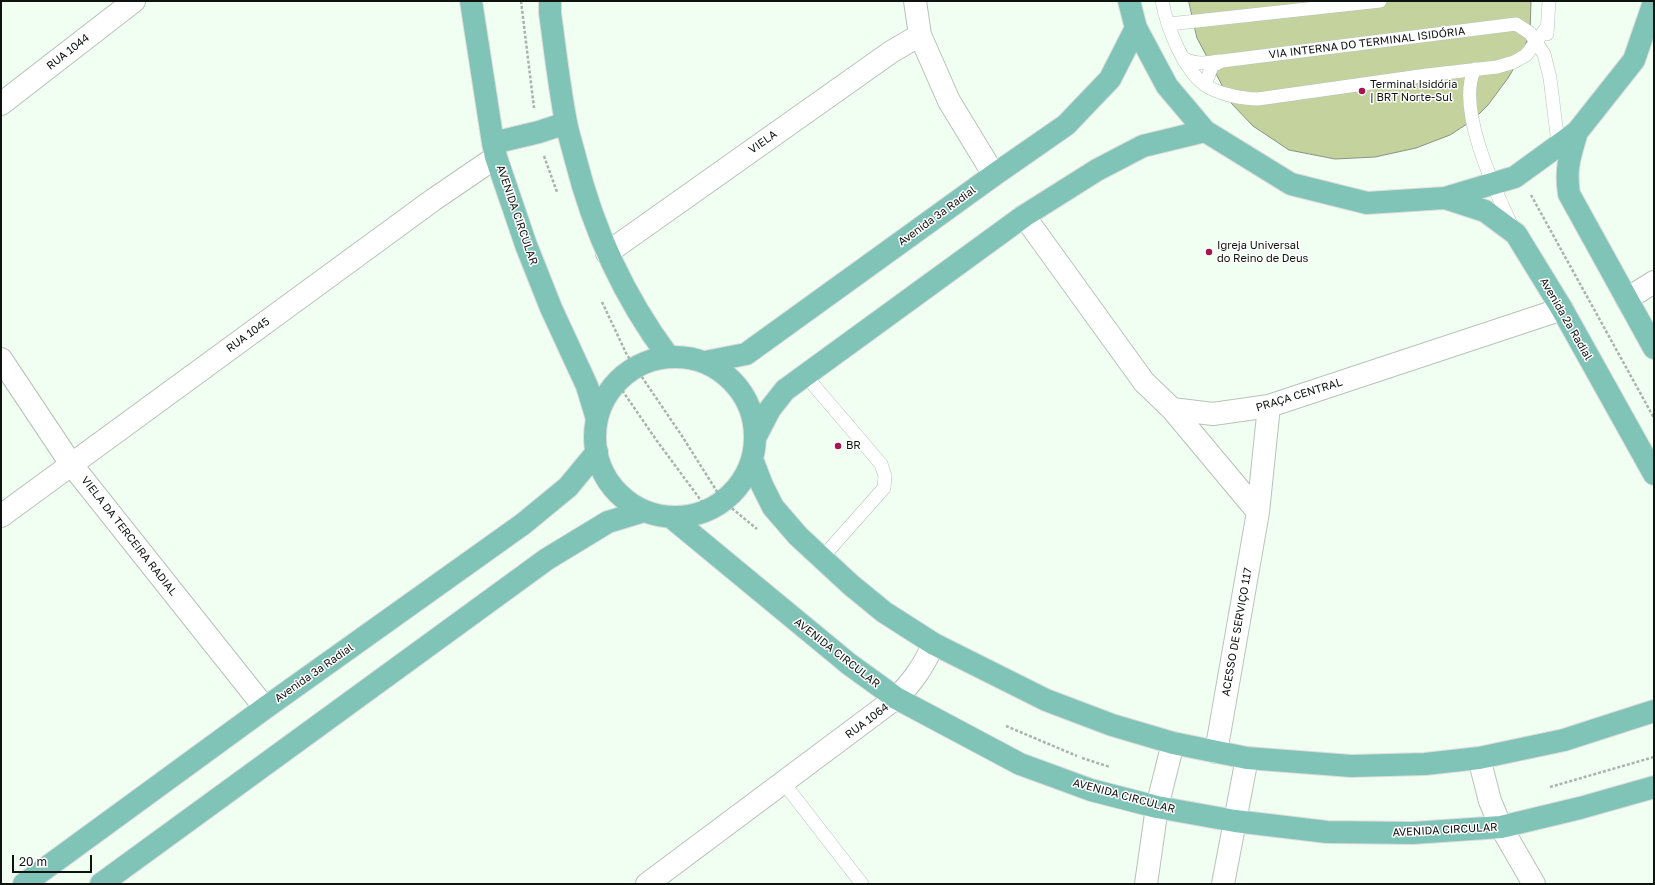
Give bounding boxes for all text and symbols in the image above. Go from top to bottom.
street label: VIA INTERNA DO TERMINAL ISIDÓRIA [1268,24,1466,62]
street label: RUA 1044 [44,31,92,73]
place label: Terminal Isidória | BRT Norte-Sul [1370,78,1457,104]
marker: Terminal Isidória | BRT Norte-Sul [1357,86,1367,96]
street label: VIELA [746,128,780,156]
street label: AVENIDA CIRCULAR [494,163,540,267]
street label: Avenida 3ª Radial [896,183,978,249]
place label: Igreja Universal do Reino de Deus [1217,239,1308,265]
marker: Igreja Universal do Reino de Deus [1204,247,1214,257]
street label: Avenida 2ª Radial [1537,275,1595,363]
street label: RUA 1045 [224,315,272,355]
street label: PRAÇA CENTRAL [1254,376,1344,414]
place label: BR [846,439,861,453]
marker: BR [833,441,843,451]
street label: VIELA DA TERCEIRA RADIAL [78,474,180,598]
street label: ACESSO DE SERVIÇO 117 [1219,567,1255,697]
street label: AVENIDA CIRCULAR [791,615,883,691]
street label: Avenida 3ª Radial [272,641,356,705]
street label: RUA 1064 [843,700,891,742]
street label: AVENIDA CIRCULAR [1071,776,1177,816]
street label: AVENIDA CIRCULAR [1392,821,1498,839]
scale bar [14,847,94,873]
text: 20 m [19,854,47,869]

